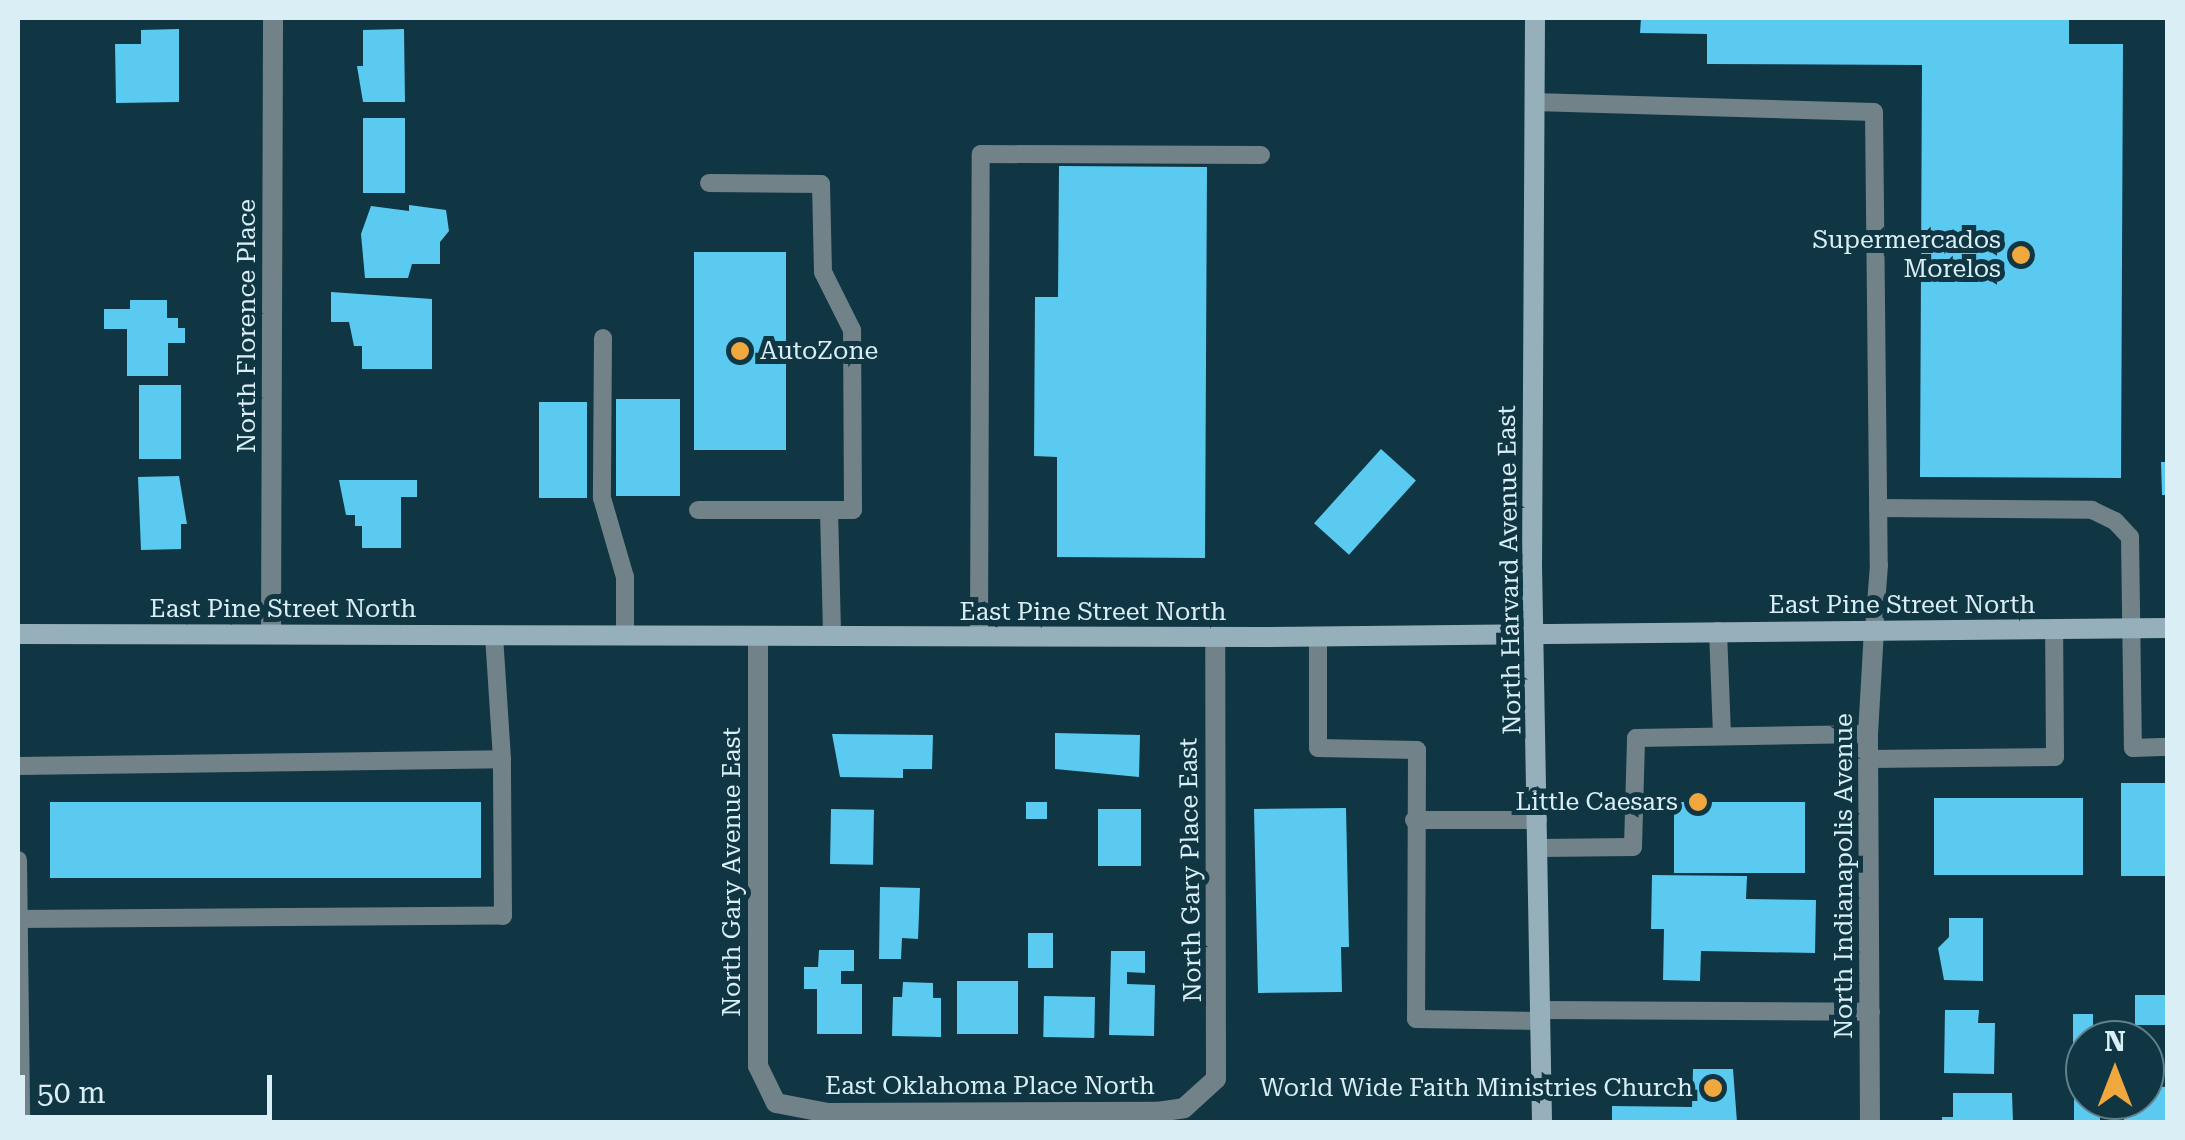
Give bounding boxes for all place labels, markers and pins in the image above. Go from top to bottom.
place label: Supermercados Morelos [1812,226,2001,285]
marker: Supermercados Morelos [2010,244,2032,266]
place label: AutoZone [760,336,878,366]
marker: AutoZone [729,340,751,362]
place label: Little Caesars [1515,787,1678,817]
marker: Little Caesars [1687,791,1709,813]
place label: World Wide Faith Ministries Church [1260,1073,1693,1103]
marker: World Wide Faith Ministries Church [1702,1077,1724,1099]

